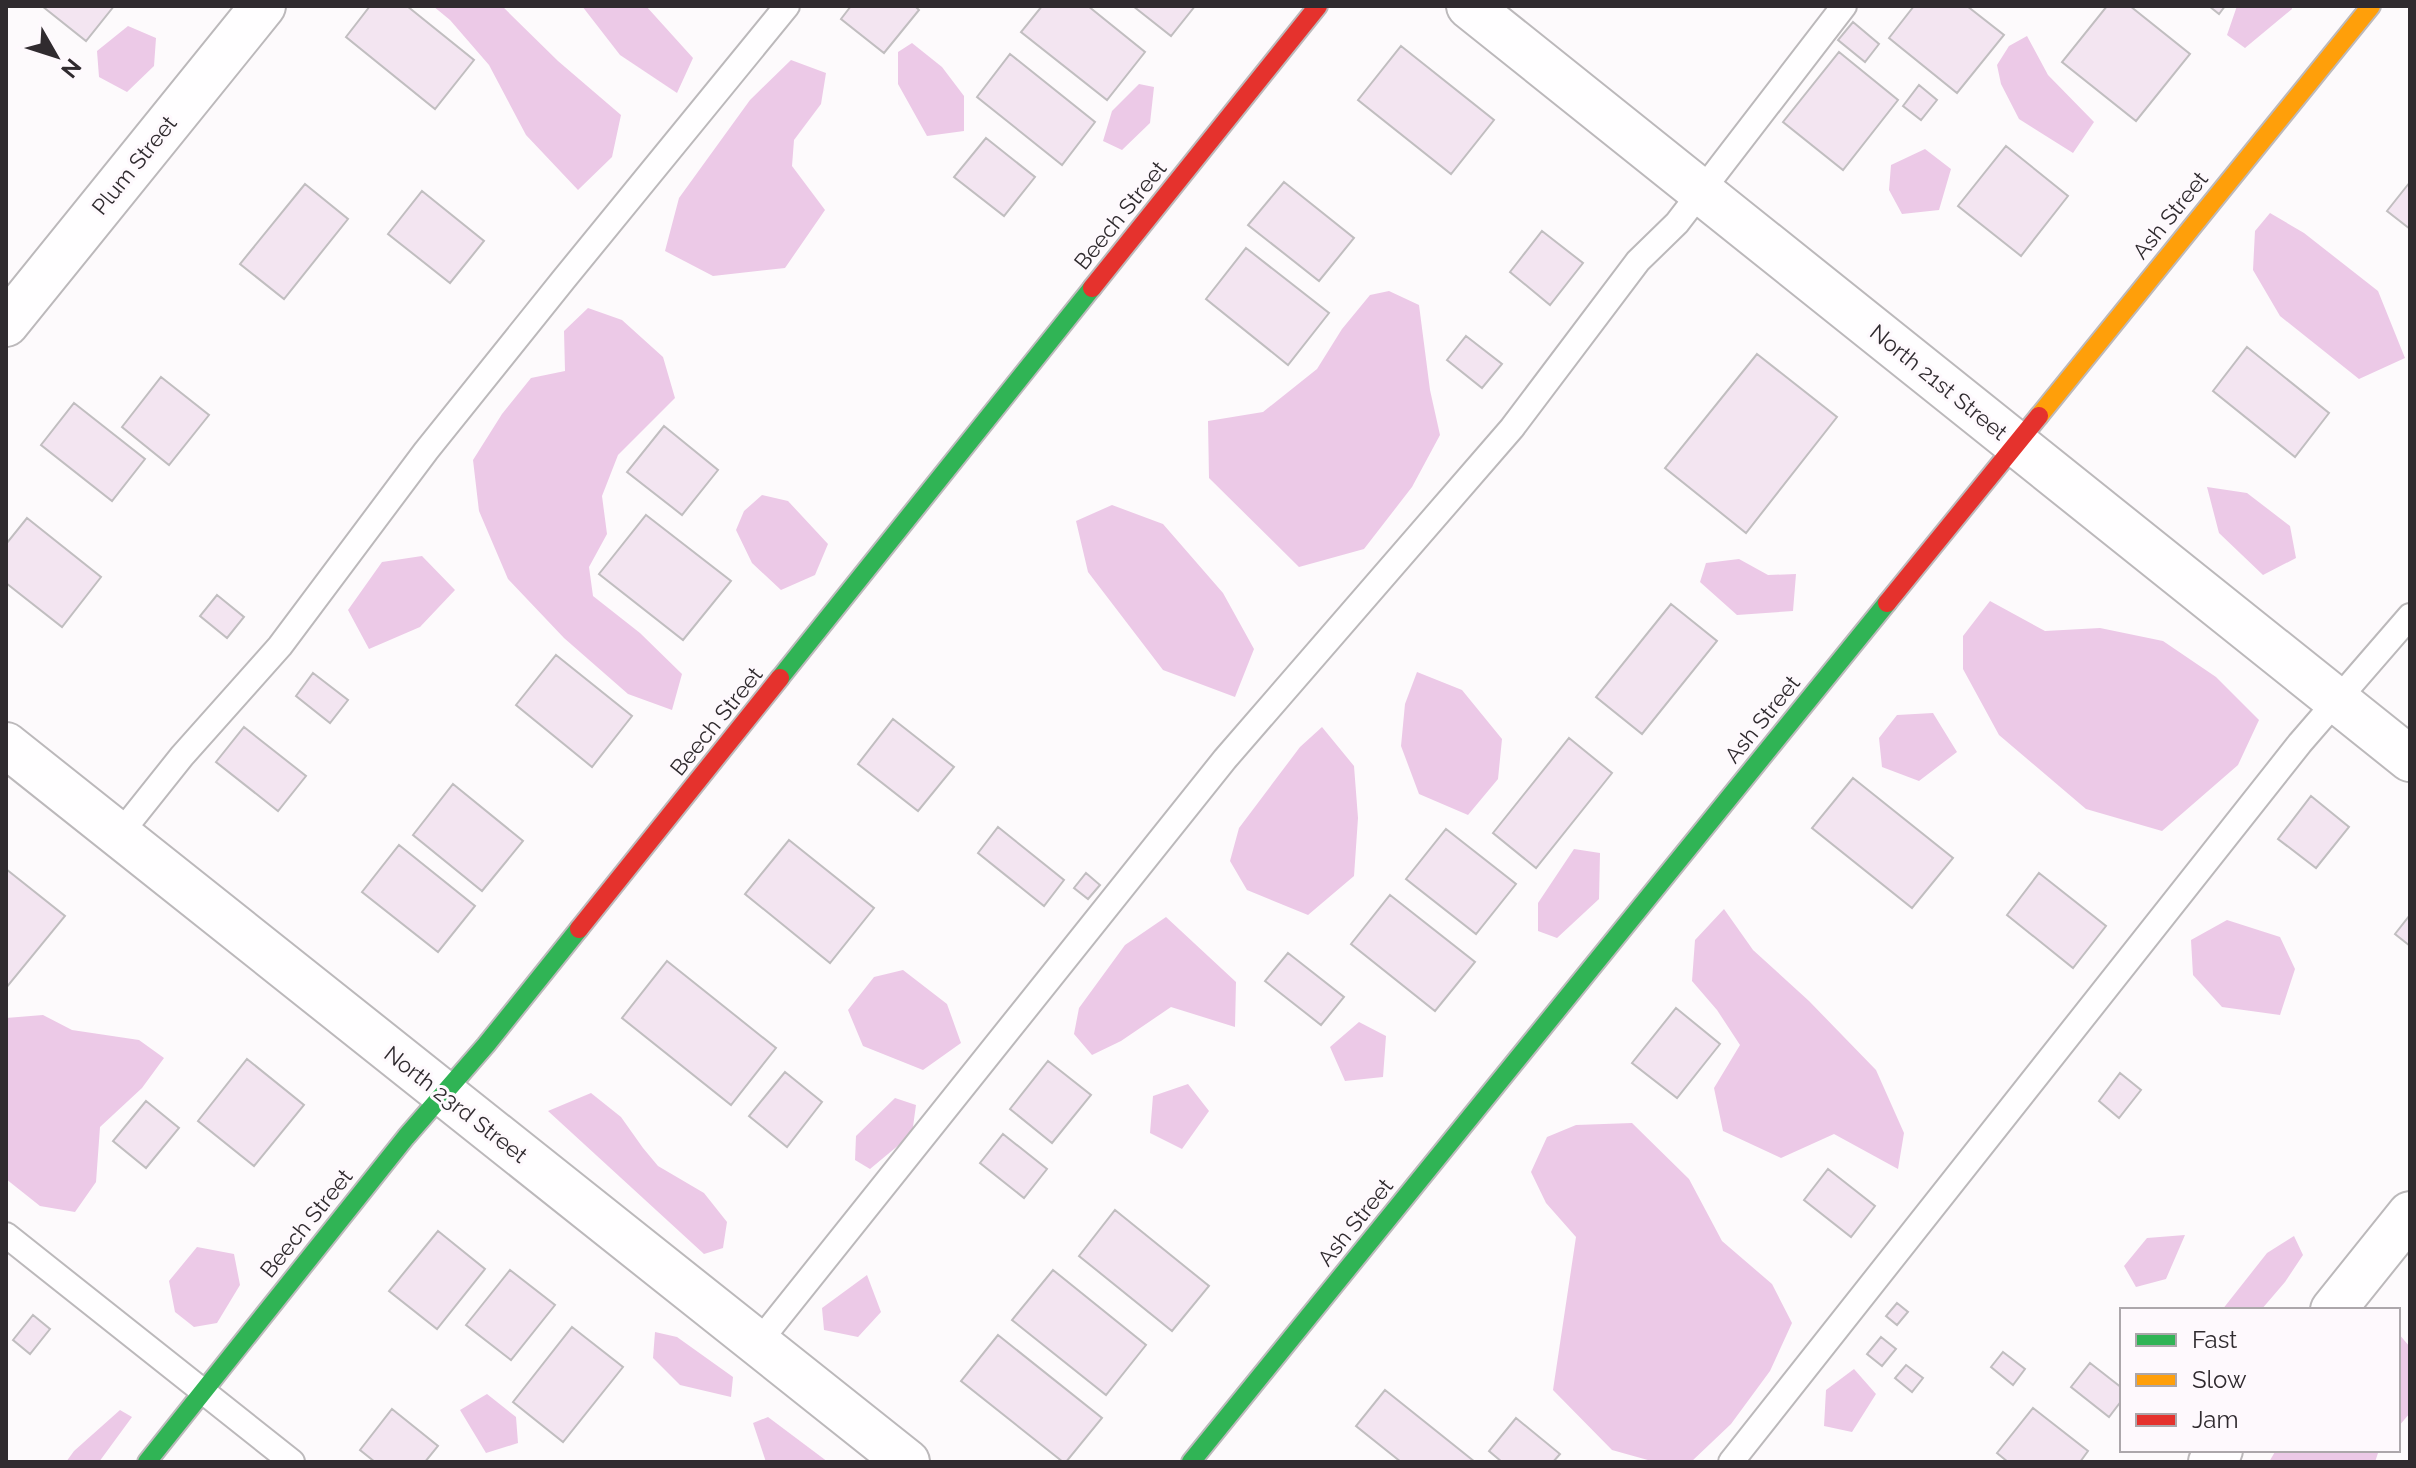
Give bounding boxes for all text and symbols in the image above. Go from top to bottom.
north arrow [16,16,96,96]
text: N [56,54,87,83]
street label: Plum Street [86,110,182,220]
street label: Beech Street [1068,155,1172,274]
street label: Ash Street [2127,166,2213,264]
street label: North 21st Street [1865,319,2013,446]
street label: Beech Street [664,661,768,780]
street label: Ash Street [1719,670,1805,768]
street label: North 23rd Street [379,1040,533,1168]
street label: Beech Street [254,1163,358,1282]
street label: Ash Street [1312,1173,1398,1271]
legend [2120,1308,2400,1452]
text: Fast [2192,1325,2237,1354]
text: Slow [2192,1365,2247,1394]
text: Jam [2192,1405,2238,1434]

